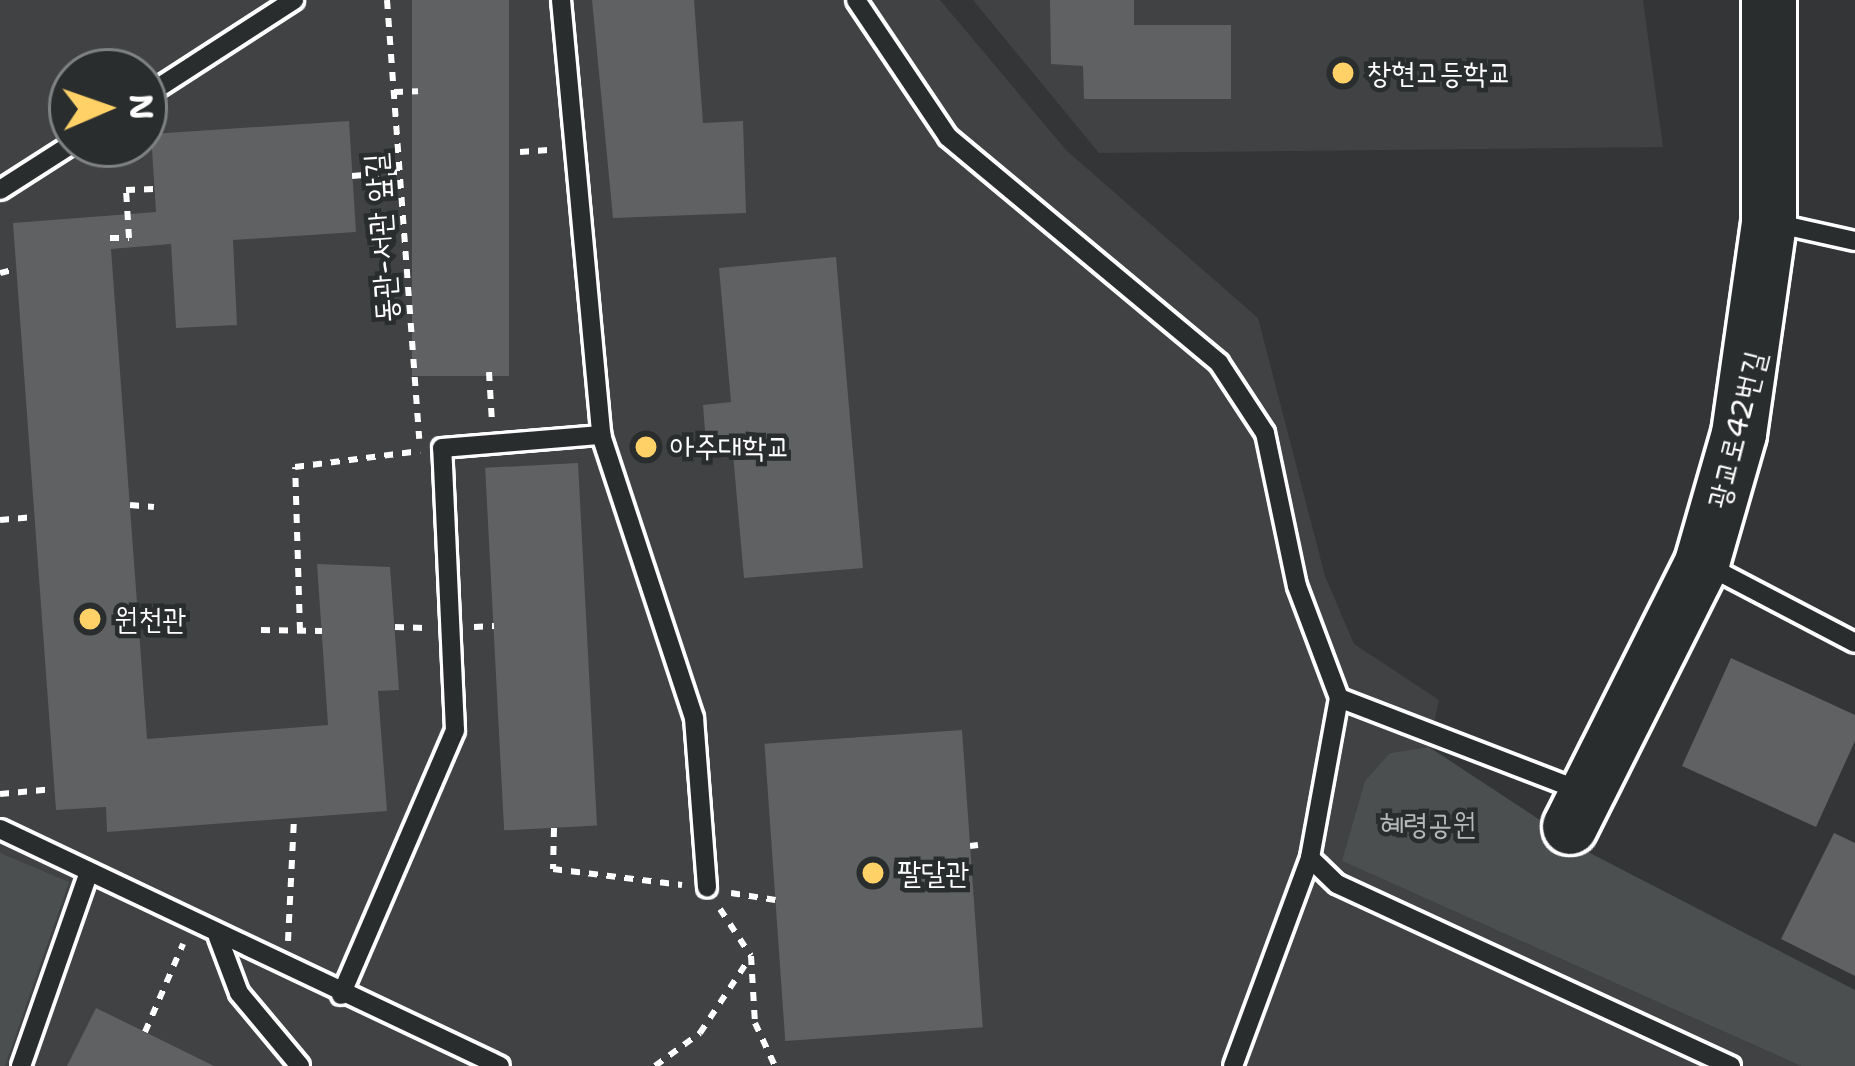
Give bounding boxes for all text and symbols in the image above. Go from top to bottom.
north arrow [48,48,168,168]
place label: 창현고등학교 [1367,55,1512,91]
marker: 창현고등학교 [1330,60,1356,86]
text: N [119,93,164,121]
street label: 동관-서관 앞길 [357,152,405,324]
street label: 광교로42번길 [1700,348,1774,512]
place label: 아주대학교 [670,429,791,465]
marker: 아주대학교 [633,434,659,460]
place label: 원천관 [114,601,186,637]
marker: 원천관 [77,606,103,632]
park label: 혜령공원 [1380,806,1476,842]
place label: 팔달관 [897,855,969,891]
marker: 팔달관 [860,860,886,886]

